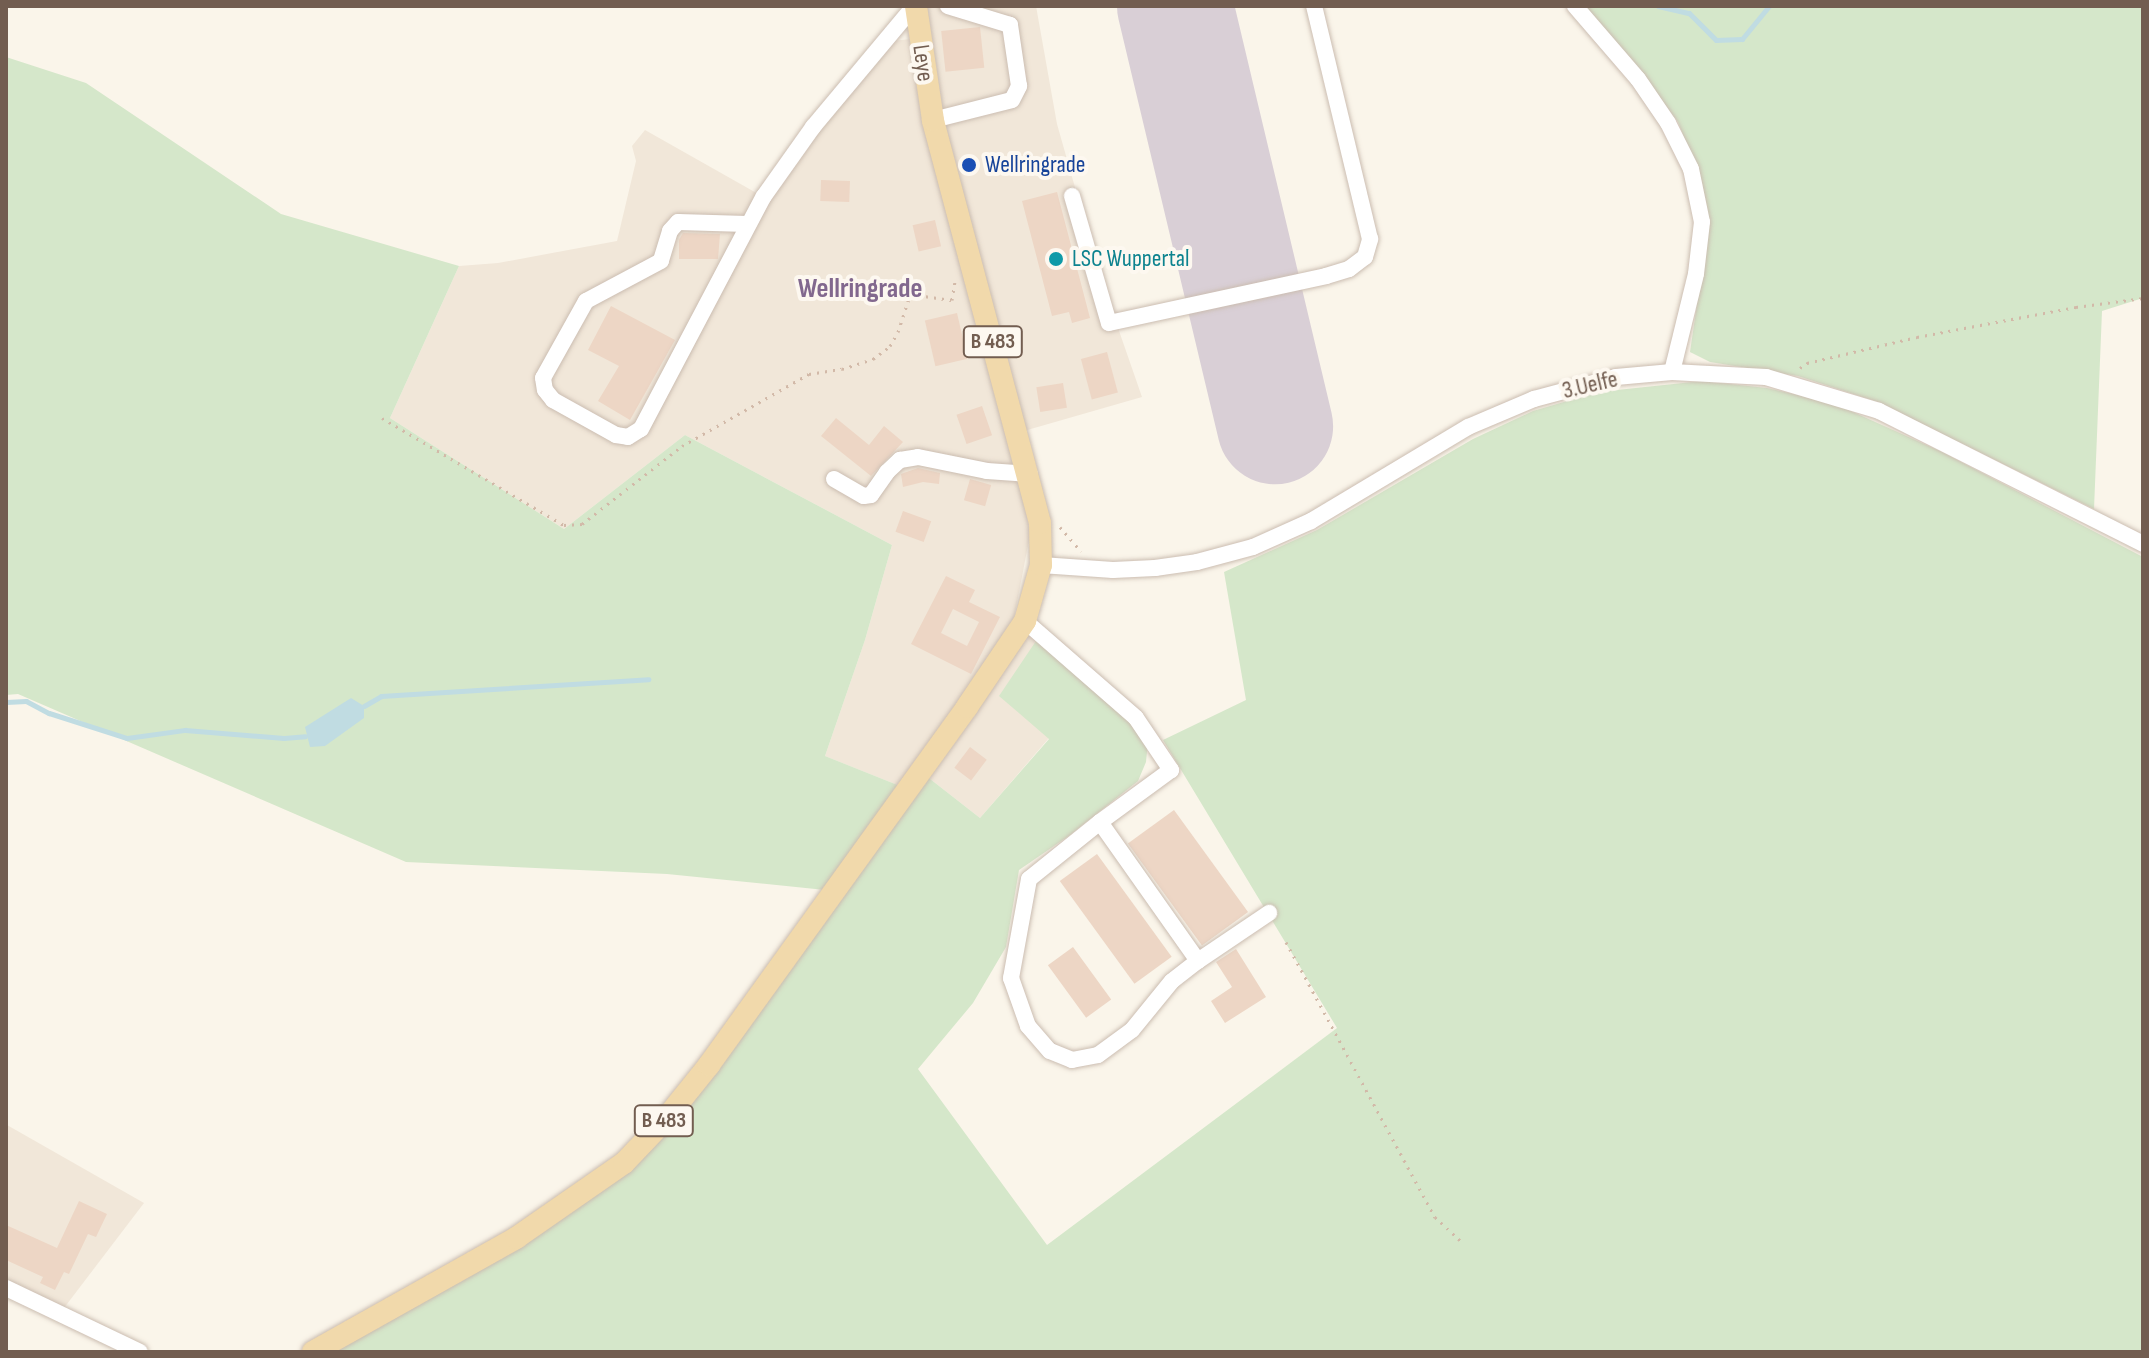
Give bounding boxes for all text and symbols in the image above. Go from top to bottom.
street label: Leye [906,43,940,83]
place label: Wellringrade [985,151,1085,179]
marker: Wellringrade [960,156,978,174]
place label: LSC Wuppertal [1072,245,1189,273]
marker: LSC Wuppertal [1047,250,1065,268]
district label: Wellringrade [798,272,922,306]
road number: B 483 [961,324,1025,360]
street label: 3.Uelfe [1559,365,1621,405]
road number: B 483 [632,1103,696,1139]

